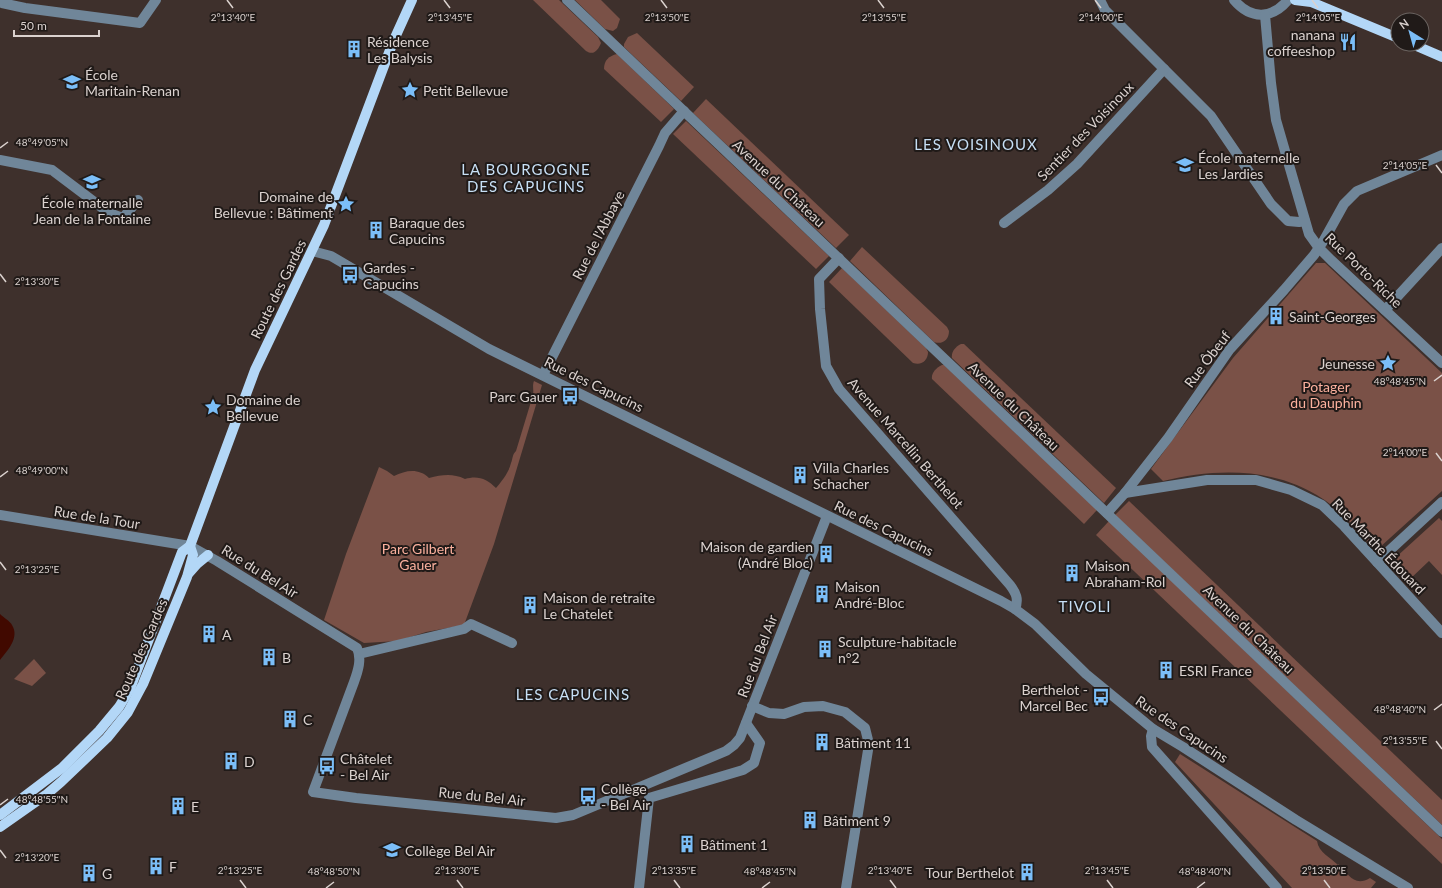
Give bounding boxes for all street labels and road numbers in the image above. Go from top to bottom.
street label: Sentier des Voisinoux [1033,78,1137,184]
street label: Avenue du Château [729,136,829,230]
street label: Rue de l'Abbaye [568,188,628,282]
street label: Rue Porto-Riche [1322,229,1406,311]
street label: Route des Gardes [247,237,309,341]
street label: Rue Ôbeuf [1180,327,1234,391]
street label: Rue des Capucins [542,353,646,415]
street label: Avenue du Château [965,358,1063,454]
street label: Avenue Marcellin Berthelot [845,374,967,512]
street label: Rue Marthe Édouard [1329,494,1429,598]
street label: Rue des Capucins [832,497,936,559]
street label: Rue de la Tour [53,502,141,532]
street label: Rue du Bel Air [219,541,301,601]
street label: Avenue du Château [1200,581,1298,677]
street label: Route des Gardes [111,596,171,702]
street label: Rue du Bel Air [733,612,781,700]
street label: Rue des Capucins [1132,692,1232,766]
street label: Rue du Bel Air [438,783,526,809]

